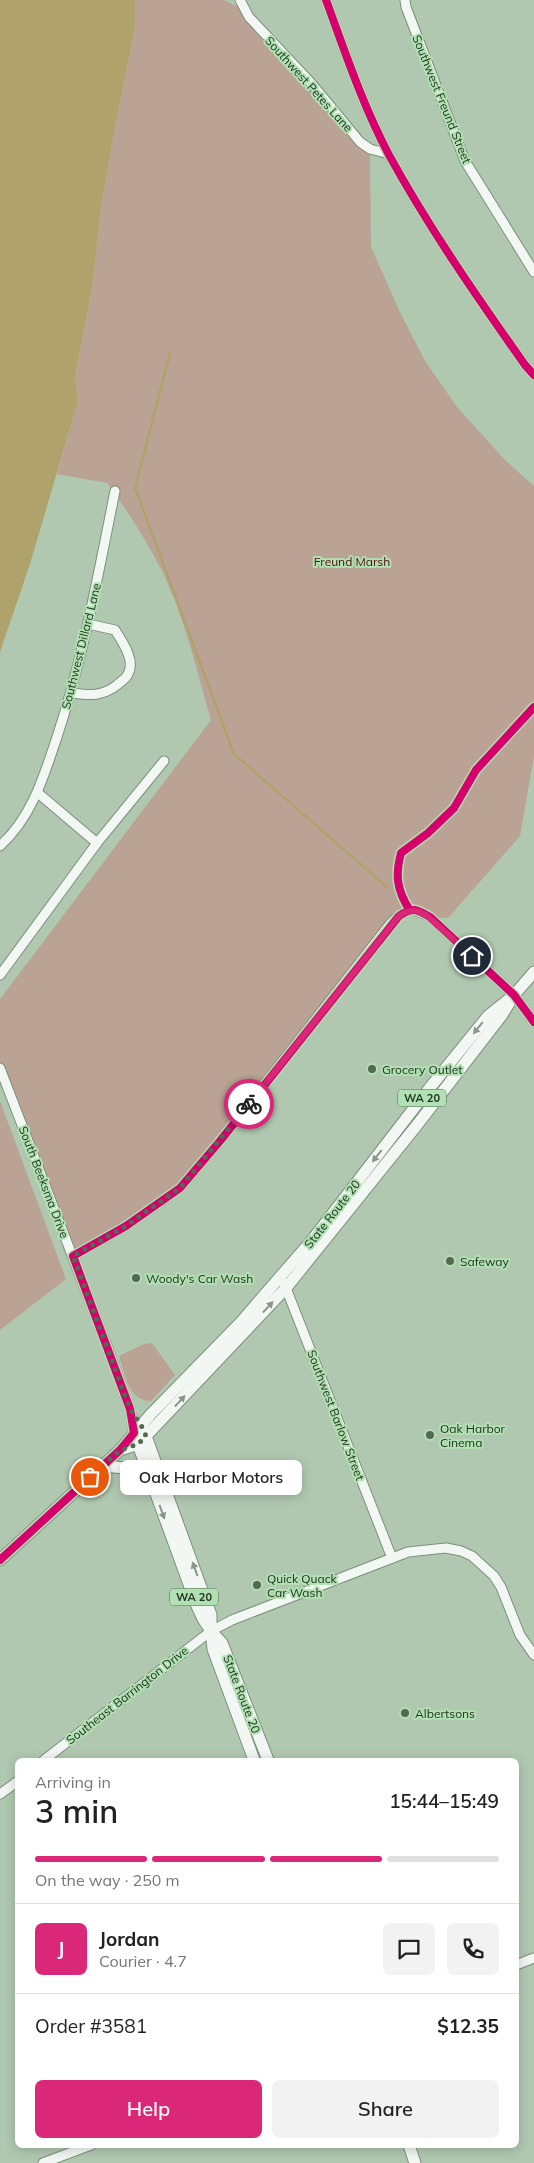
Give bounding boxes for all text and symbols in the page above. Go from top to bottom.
street label: Southwest Freund Street [409,32,475,166]
street label: Southwest Petes Lane [262,33,356,135]
park label: Freund Marsh [314,554,390,569]
street label: Southwest Dillard Lane [58,582,104,710]
pin [451,935,493,977]
icon: home [458,942,486,970]
one-way arrow [473,1021,484,1034]
place label: Grocery Outlet [382,1062,462,1077]
marker: Grocery Outlet [366,1063,378,1075]
courier [224,1079,274,1129]
icon: bike [235,1090,263,1118]
road number: WA 20 [398,1090,446,1106]
street label: South Beeksma Drive [16,1124,72,1240]
one-way arrow [372,1149,383,1162]
street label: State Route 20 [301,1177,363,1251]
place label: Safeway [460,1254,509,1269]
marker: Safeway [444,1255,456,1267]
place label: Woody's Car Wash [146,1271,253,1286]
marker: Woody's Car Wash [130,1272,142,1284]
one-way arrow [262,1301,274,1313]
street label: Southwest Barlow Street [304,1348,368,1482]
one-way arrow [174,1395,186,1407]
place label: Oak Harbor Cinema [440,1421,506,1450]
marker: Oak Harbor Cinema [424,1429,436,1441]
pin [69,1456,111,1498]
callout: Oak Harbor Motors [120,1460,302,1494]
icon: bag [76,1463,104,1491]
text: Oak Harbor Motors [139,1467,283,1487]
one-way arrow [159,1504,166,1519]
one-way arrow [191,1561,199,1576]
place label: Quick Quack Car Wash [267,1571,338,1600]
marker: Quick Quack Car Wash [251,1579,263,1591]
road number: WA 20 [170,1588,218,1605]
street label: Southeast Barrington Drive [63,1643,191,1747]
street label: State Route 20 [220,1653,264,1735]
place label: Albertsons [415,1706,475,1721]
marker: Albertsons [399,1707,411,1719]
text: Arriving in [35,1772,111,1792]
text: 15:44–15:49 [389,1789,499,1813]
text: 3 min [35,1791,118,1831]
text: On the way · 250 m [35,1870,180,1890]
button: chat [383,1923,435,1975]
button: phone [447,1923,499,1975]
text: Jordan [99,1927,159,1951]
text: J [58,1937,64,1961]
text: Courier · 4.7 [99,1951,187,1971]
text: Order #3581 [35,2014,147,2038]
text: $12.35 [437,2014,499,2038]
button: Help [35,2080,262,2138]
button: Share [272,2080,499,2138]

